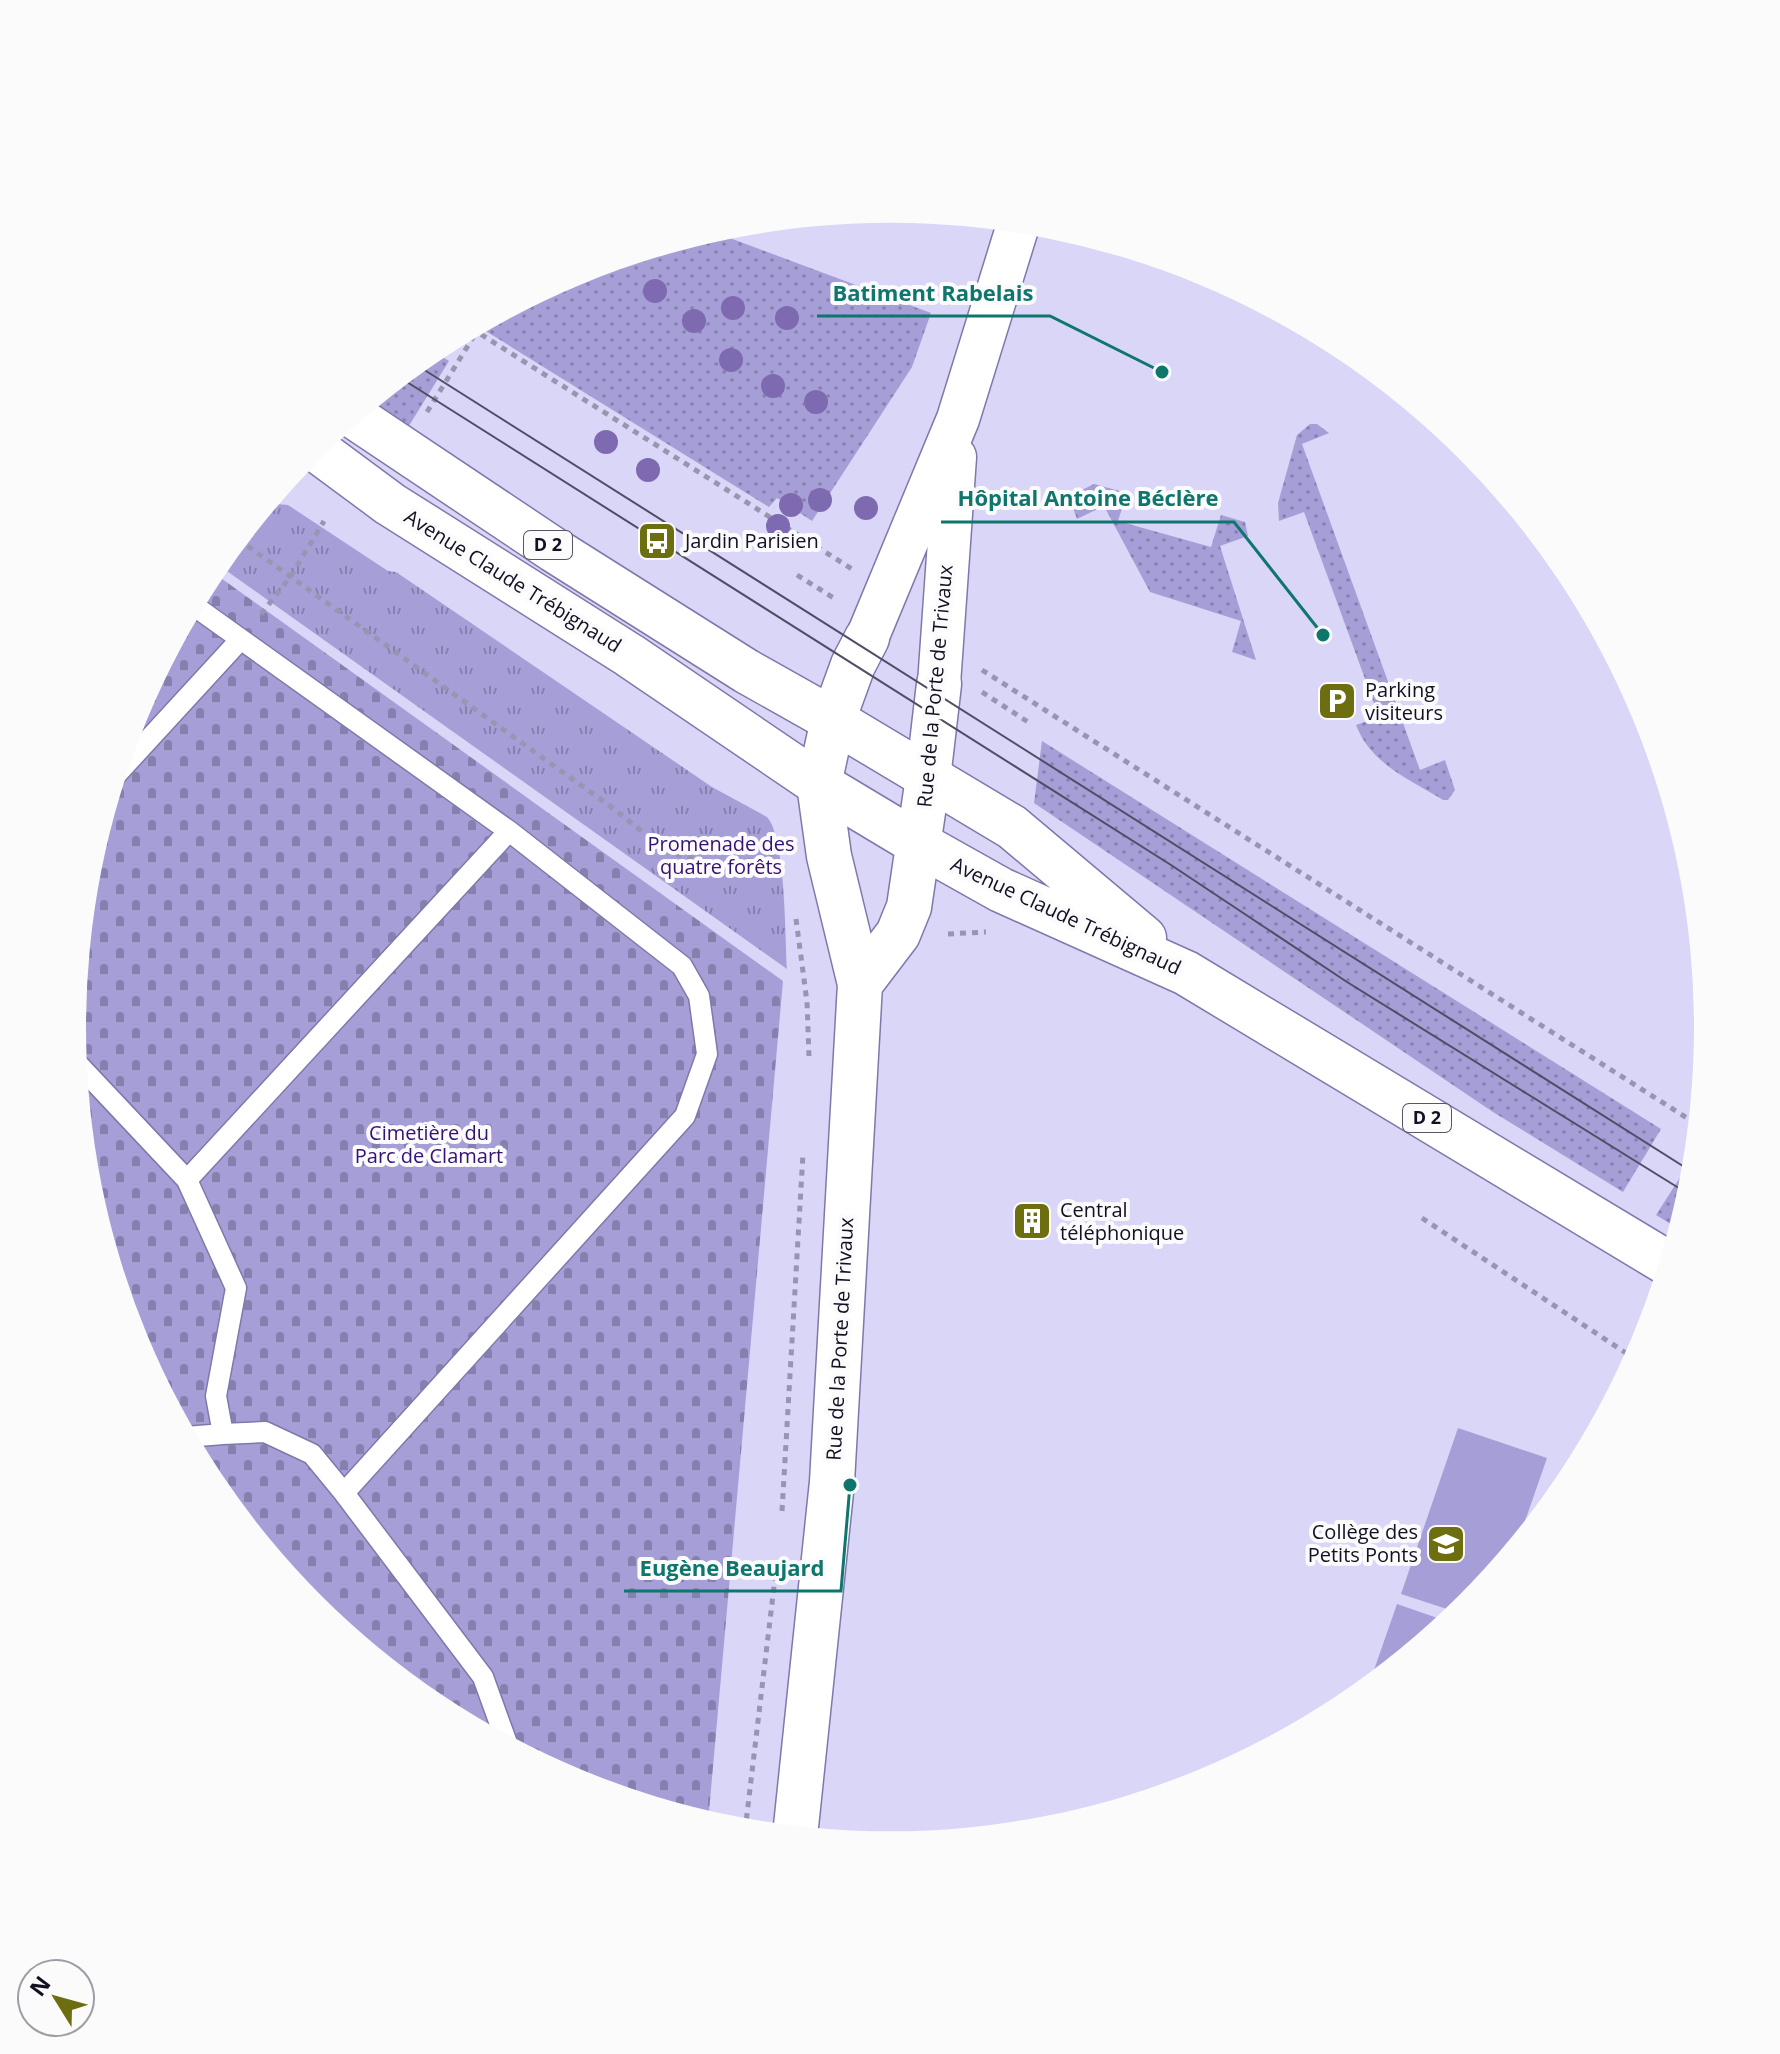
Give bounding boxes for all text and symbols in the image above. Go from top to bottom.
callout: Batiment Rabelais [817,270,1050,316]
text: Batiment Rabelais [832,277,1034,307]
callout: Hôpital Antoine Béclère [941,476,1234,522]
text: Hôpital Antoine Béclère [958,482,1218,512]
street label: Avenue Claude Trébignaud [400,503,627,659]
bus stop icon: Jardin Parisien [636,520,678,562]
place label: Jardin Parisien [683,527,819,554]
road number: D 2 [524,531,572,559]
street label: Rue de la Porte de Trivaux [910,563,959,808]
place label: Parking visiteurs [1365,676,1443,726]
parking icon: Parking visiteurs [1316,680,1358,722]
park label: Promenade des quatre forêts [647,830,795,880]
street label: Avenue Claude Trébignaud [947,850,1186,981]
road number: D 2 [1403,1104,1451,1132]
park label: Cimetière du Parc de Clamart [355,1119,503,1169]
place label: Central téléphonique [1060,1196,1184,1246]
building icon: Central téléphonique [1011,1200,1053,1242]
street label: Rue de la Porte de Trivaux [820,1216,859,1461]
place label: Collège des Petits Ponts [1308,1518,1418,1568]
school or university icon: Collège des Petits Ponts [1425,1523,1467,1565]
callout: Eugène Beaujard [624,1545,841,1591]
text: Eugène Beaujard [640,1552,824,1582]
north arrow [16,1958,96,2038]
text: N [22,1969,57,2002]

